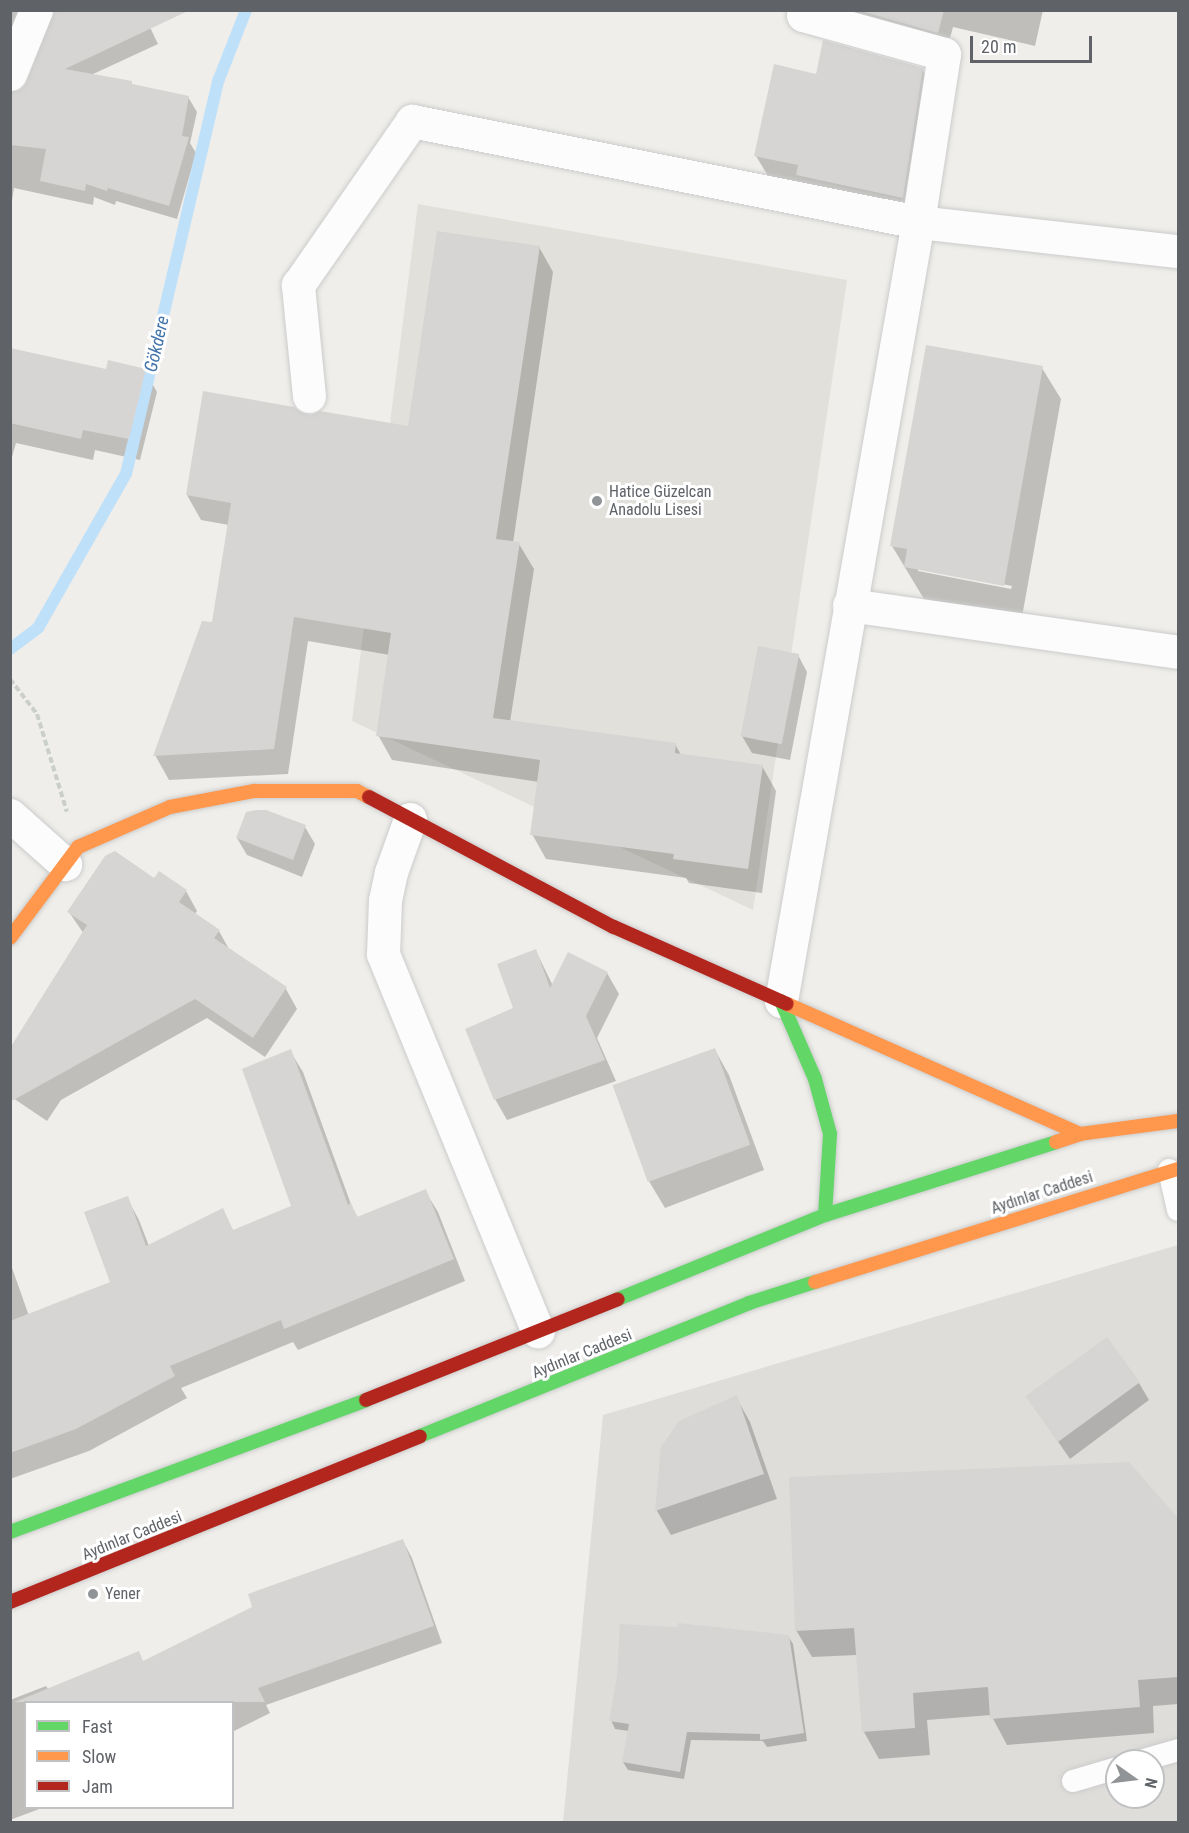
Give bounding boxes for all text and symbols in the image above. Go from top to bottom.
scale bar [973,24,1094,62]
text: 20 m [981,36,1016,57]
water label: Gökdere [140,314,174,374]
place label: Hatice Güzelcan Anadolu Lisesi [609,482,712,520]
marker: Hatice Güzelcan Anadolu Lisesi [590,494,604,508]
street label: Aydınlar Caddesi [989,1168,1095,1218]
street label: Aydınlar Caddesi [529,1325,635,1383]
street label: Aydınlar Caddesi [79,1507,185,1565]
place label: Yener [105,1584,141,1604]
marker: Yener [86,1587,100,1601]
legend [24,1701,234,1809]
text: Fast [82,1716,113,1737]
text: Slow [82,1746,116,1767]
north arrow [1105,1749,1165,1809]
text: Jam [82,1776,113,1797]
text: N [1141,1776,1161,1790]

